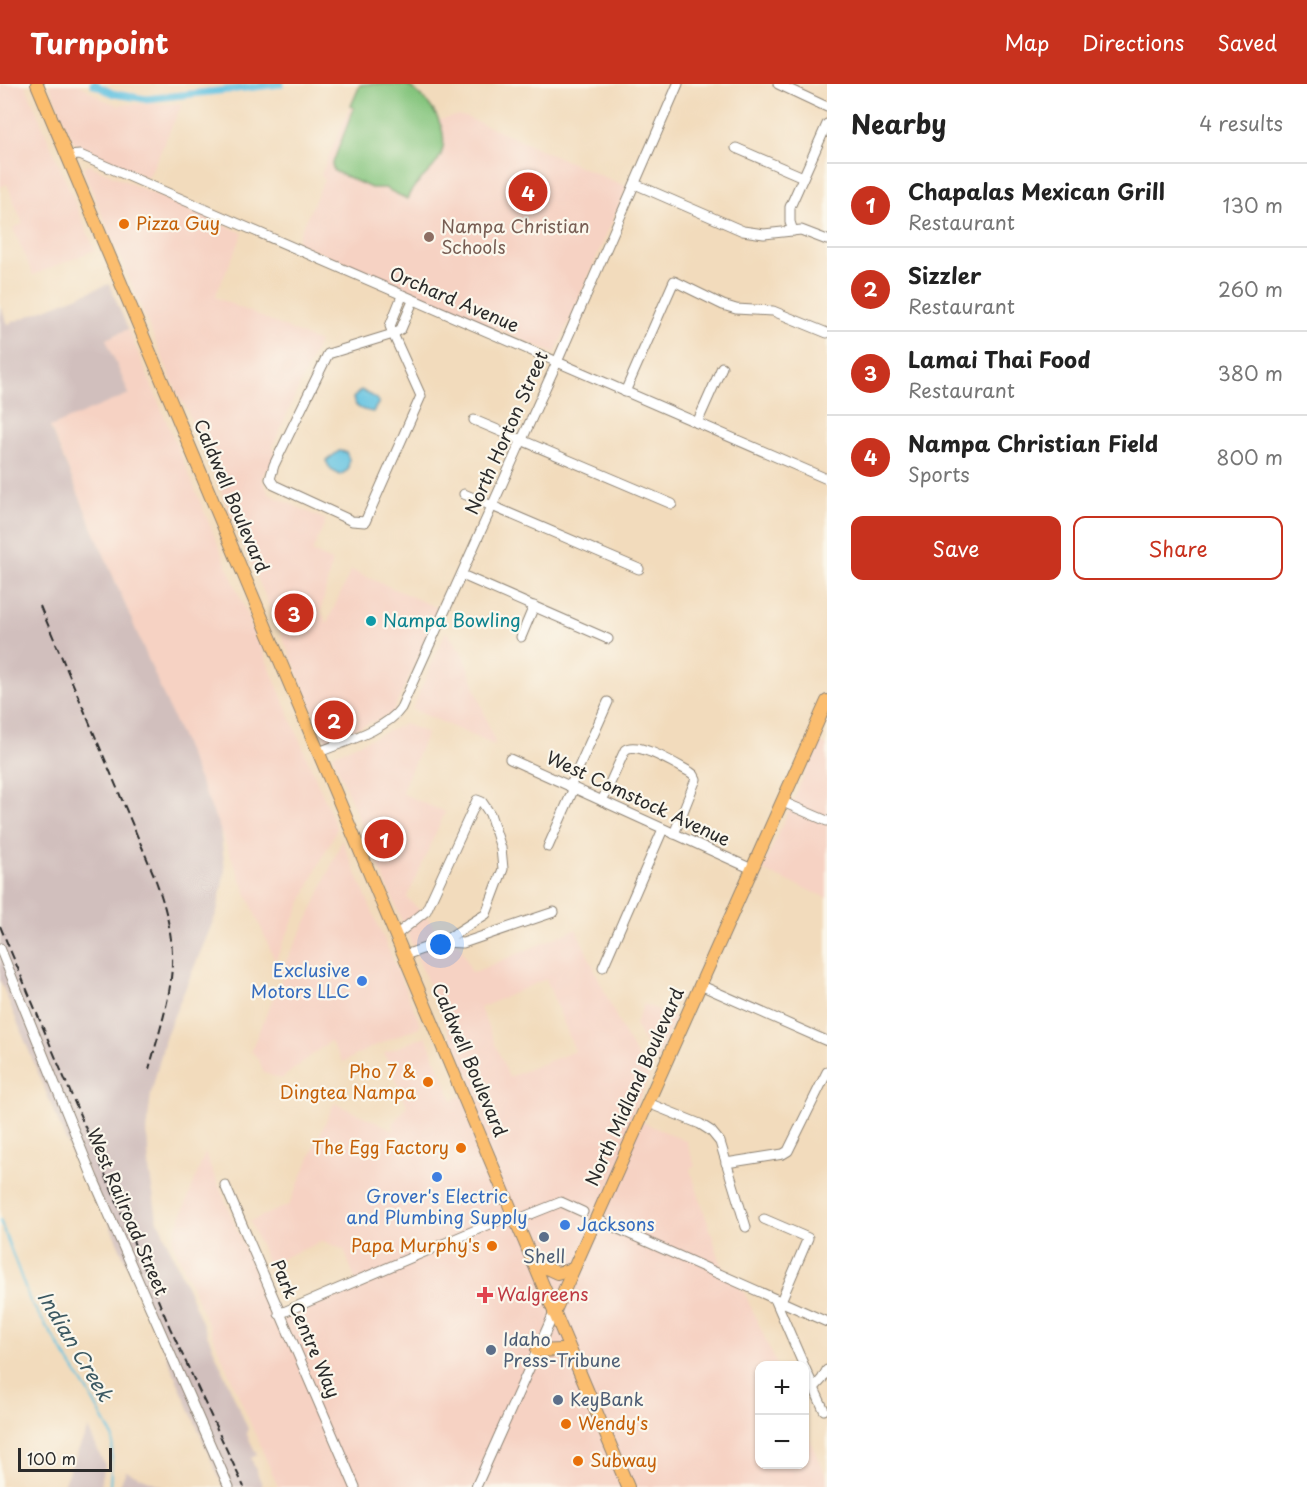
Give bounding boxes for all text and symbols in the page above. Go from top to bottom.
text: Turnpoint [30,21,169,64]
text: Map [1004,26,1049,58]
text: Directions [1082,26,1184,58]
text: Saved [1217,26,1277,58]
text: Nearby [851,104,946,143]
text: 4 results [1199,108,1283,138]
pin: 4 [508,170,548,214]
text: Chapalas Mexican Grill [908,174,1165,207]
text: 1 [866,190,875,220]
text: 130 m [1223,190,1283,220]
text: Restaurant [908,207,1015,237]
place label: Pizza Guy [136,209,220,236]
place label: Nampa Christian Schools [441,212,590,260]
marker: Pizza Guy [117,217,131,231]
marker: Nampa Christian Schools [422,230,436,244]
text: Sizzler [908,258,981,291]
street label: Orchard Avenue [386,259,524,338]
text: 2 [863,274,878,304]
text: 260 m [1218,274,1283,304]
text: Restaurant [908,291,1015,321]
text: Lamai Thai Food [908,342,1090,375]
street label: North Horton Street [457,346,554,519]
text: 3 [864,358,877,388]
text: 380 m [1217,358,1283,388]
text: Restaurant [908,375,1015,405]
street label: Caldwell Boulevard [188,414,277,577]
text: Nampa Christian Field [908,426,1158,459]
text: 4 [864,442,877,472]
text: 800 m [1216,442,1283,472]
text: Sports [908,459,970,489]
button: Save [851,516,1061,580]
button: Share [1073,516,1283,580]
pin: 3 [274,590,314,636]
place label: Nampa Bowling [383,606,521,633]
marker: Nampa Bowling [364,614,378,628]
pin: 2 [314,698,354,742]
street label: West Comstock Avenue [542,743,735,852]
pin: 1 [364,816,404,861]
your location [426,930,455,959]
place label: Exclusive Motors LLC [251,956,350,1004]
marker: Exclusive Motors LLC [355,974,369,988]
street label: Caldwell Boulevard [426,978,515,1141]
street label: North Midland Boulevard [578,983,690,1190]
place label: Pho 7 & Dingtea Nampa [280,1057,416,1105]
marker: Pho 7 & Dingtea Nampa [421,1075,435,1089]
street label: West Railroad Street [81,1124,176,1299]
place label: The Egg Factory [312,1133,449,1160]
marker: The Egg Factory [454,1141,468,1155]
marker: Grover's Electric and Plumbing Supply [430,1170,444,1184]
place label: Grover's Electric and Plumbing Supply [346,1182,528,1230]
place label: Jacksons [577,1210,655,1237]
marker: Jacksons [558,1218,572,1232]
marker: Shell [537,1230,551,1244]
place label: Papa Murphy's [351,1231,480,1258]
marker: Papa Murphy's [485,1239,499,1253]
place label: Shell [523,1242,565,1269]
street label: Park Centre Way [265,1255,348,1402]
place label: Walgreens [497,1280,588,1307]
water label: Indian Creek [31,1284,121,1407]
marker: Walgreens [478,1288,492,1302]
place label: Idaho Press-Tribune [503,1325,621,1373]
marker: Idaho Press-Tribune [484,1343,498,1357]
map controls [755,1361,809,1469]
button: + [755,1361,809,1415]
place label: KeyBank [570,1385,644,1412]
marker: KeyBank [551,1393,565,1407]
place label: Wendy's [578,1409,648,1436]
button: − [755,1415,809,1469]
marker: Wendy's [559,1417,573,1431]
scale bar [18,1445,112,1472]
text: 100 m [27,1446,76,1470]
place label: Subway [590,1446,657,1473]
marker: Subway [571,1454,585,1468]

